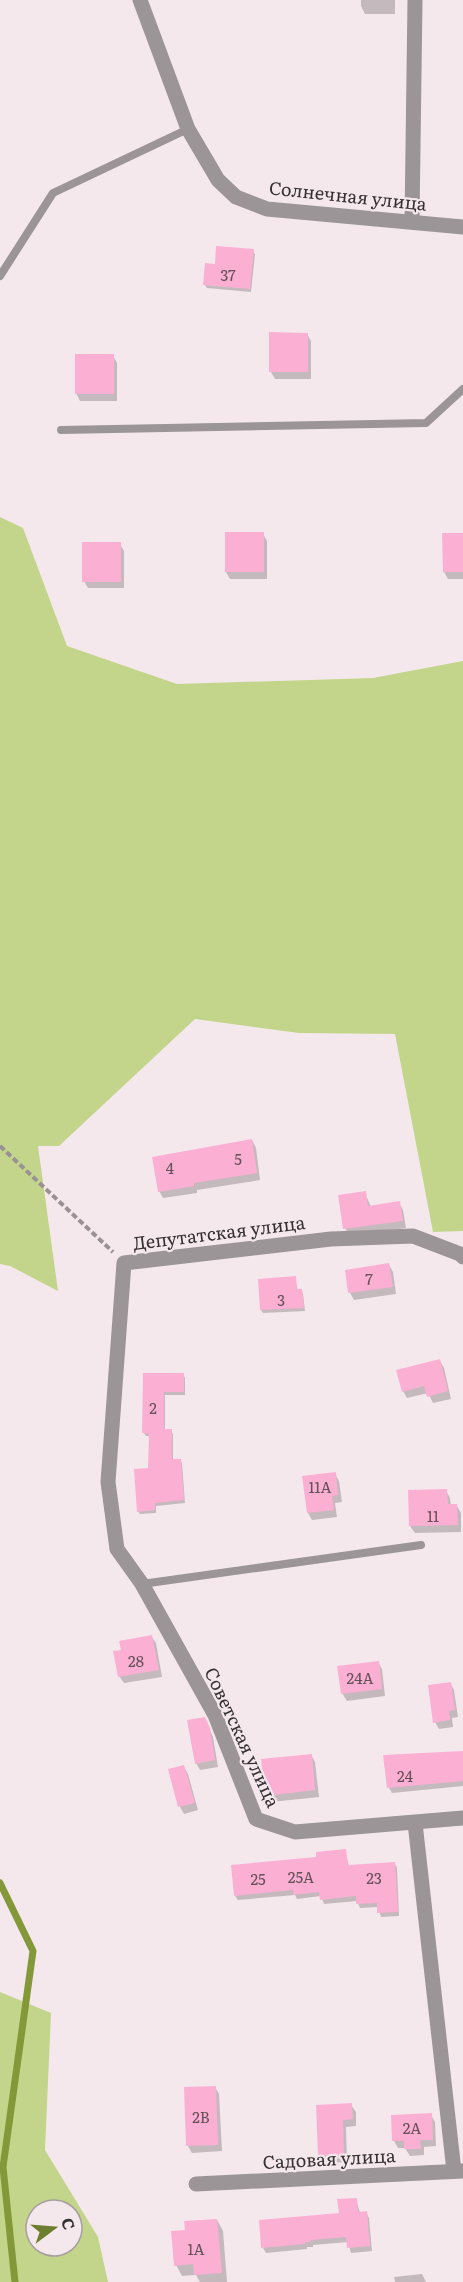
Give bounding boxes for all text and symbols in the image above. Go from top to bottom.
street label: Солнечная улица [268,173,428,217]
house number: 37 [220,263,236,286]
house number: 5 [234,1147,242,1170]
house number: 4 [166,1156,174,1179]
street label: Депутатская улица [131,1208,307,1256]
house number: 7 [365,1267,373,1290]
house number: 3 [277,1288,285,1311]
house number: 2 [149,1396,157,1419]
house number: 11А [308,1475,332,1498]
house number: 11 [427,1504,439,1527]
house number: 28 [128,1649,144,1672]
street label: Советская улица [199,1662,287,1812]
house number: 24А [347,1666,373,1689]
house number: 24 [397,1764,413,1787]
house number: 25А [288,1865,314,1888]
house number: 23 [366,1866,382,1889]
house number: 25 [250,1867,266,1890]
house number: 2В [192,2105,210,2128]
house number: 2А [403,2116,421,2139]
street label: Садовая улица [262,2141,396,2175]
north arrow [24,2198,84,2258]
text: С [56,2215,82,2232]
house number: 1А [187,2237,205,2260]

